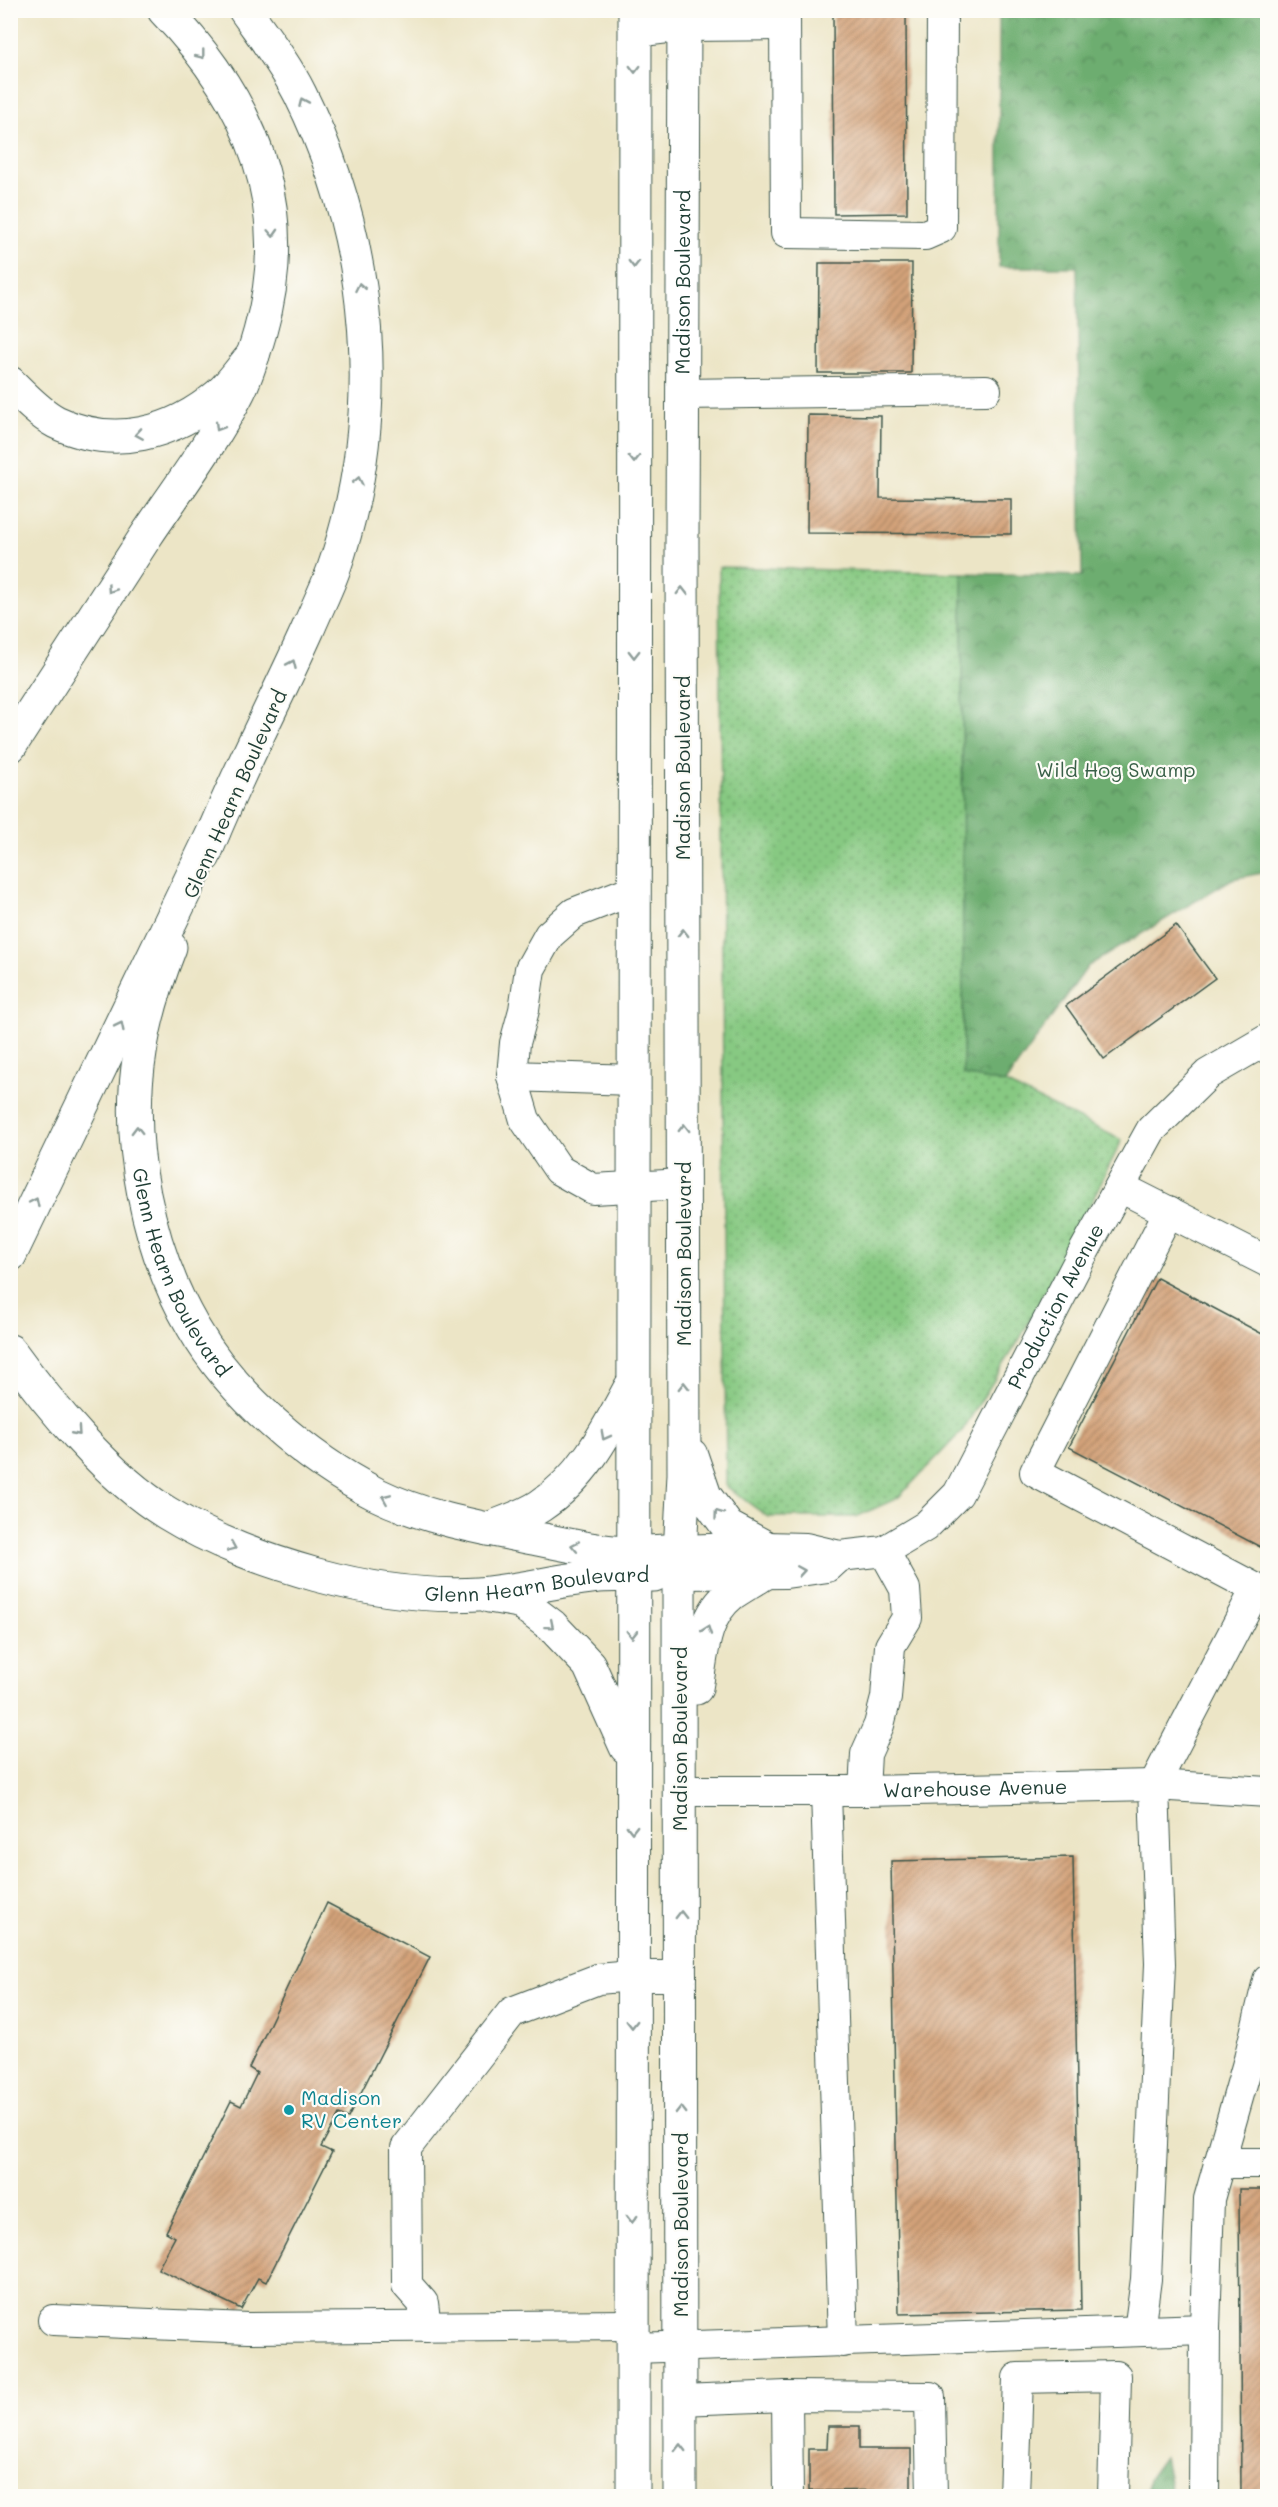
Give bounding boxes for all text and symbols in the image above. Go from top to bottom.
one-way arrow [194,48,205,59]
one-way arrow [629,64,641,73]
one-way arrow [298,97,310,108]
street label: Madison Boulevard [669,190,695,375]
one-way arrow [267,228,279,237]
one-way arrow [628,259,640,268]
one-way arrow [354,283,367,293]
one-way arrow [214,421,226,431]
one-way arrow [135,427,145,440]
one-way arrow [628,454,640,463]
one-way arrow [351,477,364,487]
one-way arrow [107,582,118,593]
one-way arrow [676,587,688,596]
one-way arrow [628,649,640,658]
one-way arrow [285,660,297,671]
street label: Madison Boulevard [669,676,695,860]
street label: Glenn Hearn Boulevard [176,685,292,902]
park label: Wild Hog Swamp [1036,756,1196,782]
one-way arrow [677,929,689,938]
one-way arrow [112,1021,124,1032]
one-way arrow [677,1124,690,1133]
one-way arrow [131,1126,143,1135]
street label: Madison Boulevard [670,1162,696,1346]
street label: Glenn Hearn Boulevard [128,1166,237,1381]
one-way arrow [27,1197,39,1208]
street label: Production Avenue [1001,1219,1109,1393]
one-way arrow [678,1382,690,1391]
one-way arrow [70,1426,81,1436]
one-way arrow [601,1429,612,1440]
one-way arrow [382,1493,393,1505]
one-way arrow [714,1510,725,1521]
one-way arrow [226,1540,237,1552]
one-way arrow [570,1540,580,1553]
street label: Glenn Hearn Boulevard [424,1561,649,1607]
one-way arrow [796,1566,805,1578]
one-way arrow [543,1617,554,1628]
one-way arrow [700,1625,713,1636]
one-way arrow [626,1629,638,1638]
street label: Madison Boulevard [666,1647,692,1831]
street label: Warehouse Avenue [883,1773,1067,1803]
one-way arrow [626,1824,638,1833]
one-way arrow [675,1911,687,1920]
one-way arrow [626,2019,638,2028]
place label: Madison RV Center [301,2084,402,2133]
marker: Madison RV Center [282,2103,296,2117]
one-way arrow [675,2106,687,2115]
street label: Madison Boulevard [667,2133,693,2317]
one-way arrow [626,2214,638,2223]
one-way arrow [674,2444,686,2453]

